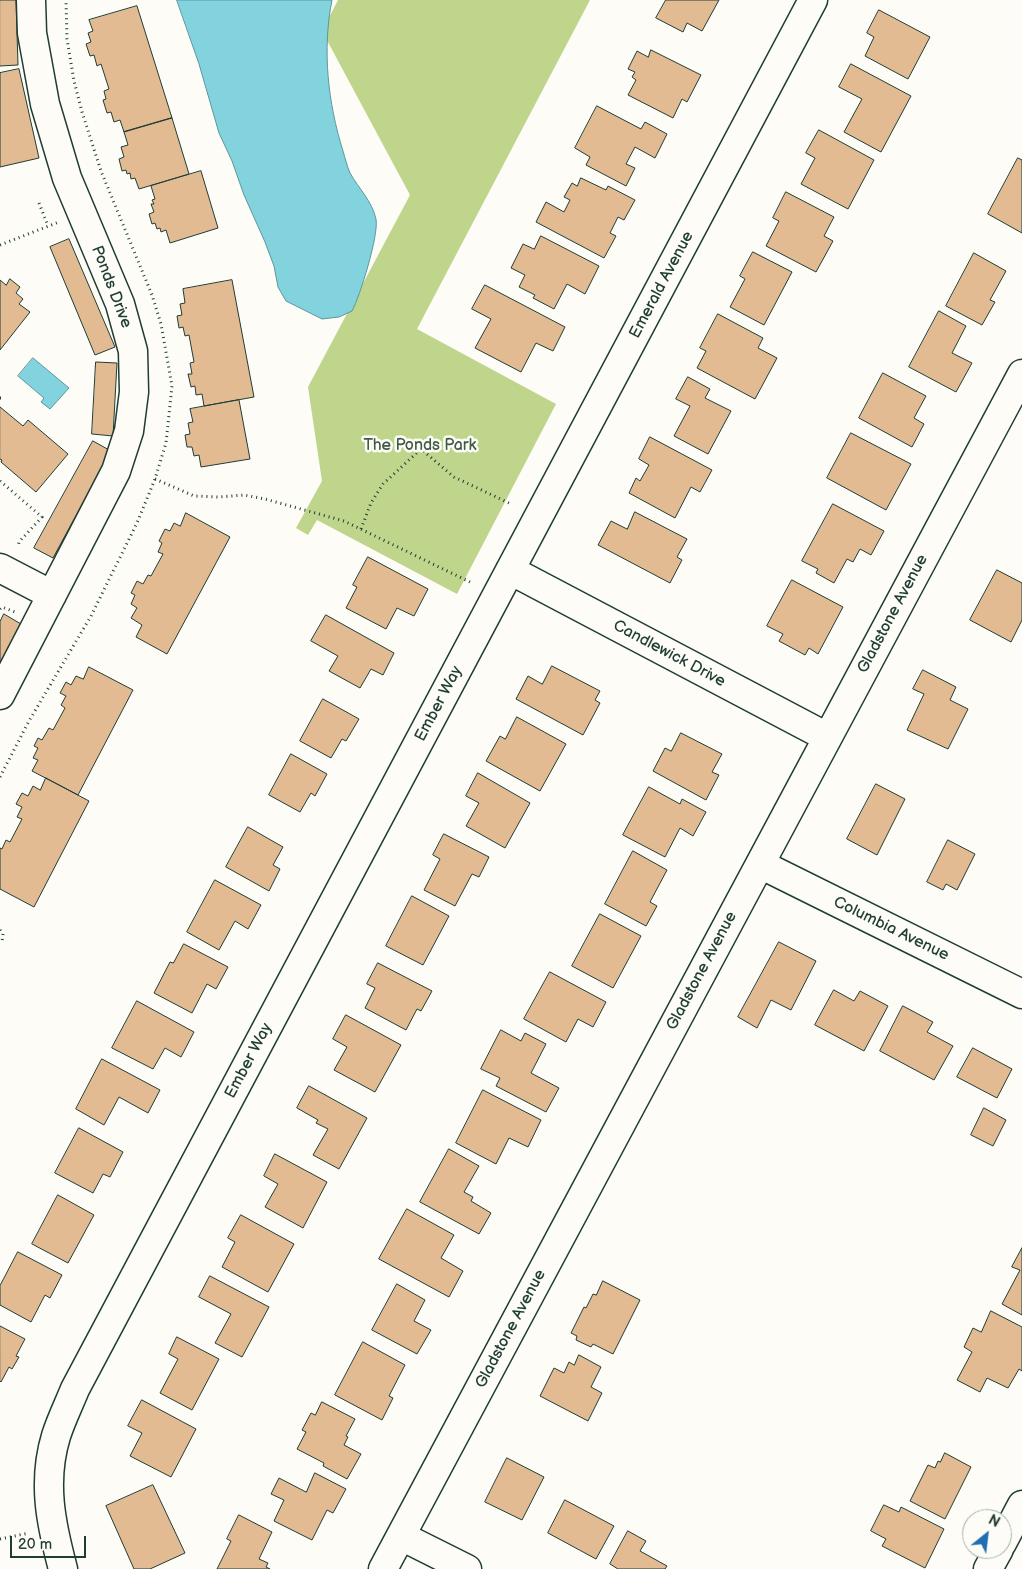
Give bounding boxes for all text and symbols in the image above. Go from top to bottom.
street label: Emerald Avenue [626,228,698,342]
street label: Ponds Drive [87,243,135,331]
park label: The Ponds Park [364,436,476,456]
street label: Gladstone Avenue [854,551,932,677]
street label: Candlewick Drive [610,616,728,692]
street label: Ember Way [411,663,467,745]
street label: Columbia Avenue [830,893,952,965]
street label: Gladstone Avenue [663,908,741,1034]
street label: Ember Way [221,1020,277,1102]
street label: Gladstone Avenue [472,1266,550,1392]
north arrow [962,1509,1012,1559]
text: N [985,1511,1003,1531]
scale bar [12,1526,89,1558]
text: 20 m [18,1535,52,1554]

